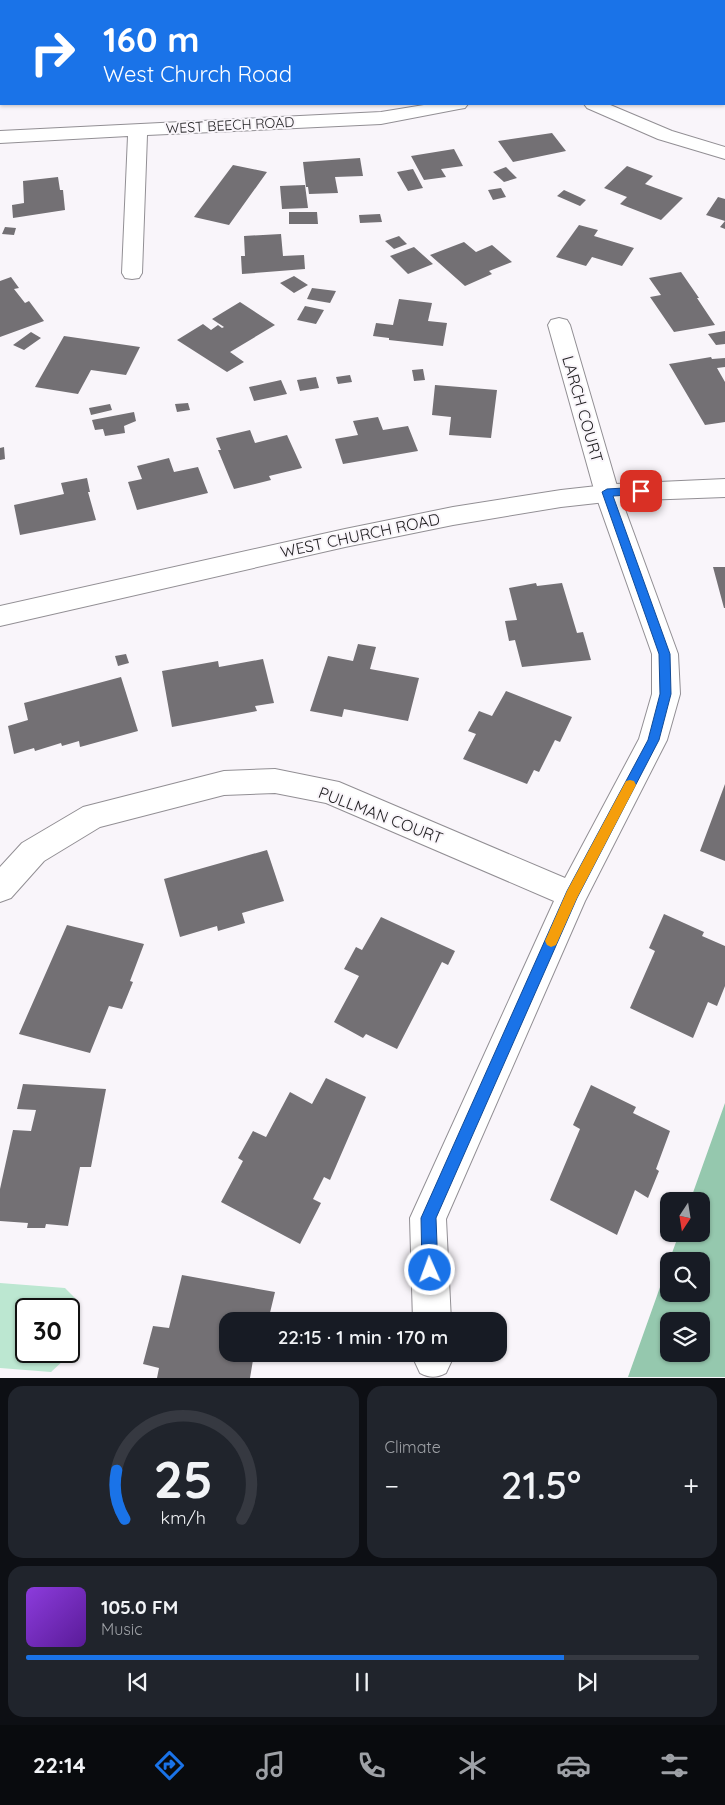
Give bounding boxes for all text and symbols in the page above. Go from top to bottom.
text: 160 m [103,17,200,61]
icon: right [20,20,85,85]
text: West Church Road [103,60,292,88]
street label: WEST BEECH ROAD [165,113,295,137]
street label: LARCH COURT [558,353,608,465]
pin [620,470,662,512]
icon: arrive [627,477,655,505]
street label: WEST CHURCH ROAD [278,508,442,562]
street label: PULLMAN COURT [316,782,446,848]
north arrow [660,1192,710,1242]
map controls [660,1192,710,1362]
position arrow [403,1243,455,1295]
button: search [660,1252,710,1302]
speed limit sign: 30 [15,1298,80,1363]
button: layers [660,1312,710,1362]
text: 22:15 · 1 min · 170 m [278,1325,448,1349]
text: Climate [385,1437,441,1457]
text: 25 [153,1446,213,1511]
text: 21.5° [501,1461,581,1509]
text: − [385,1468,399,1503]
text: + [683,1468,699,1503]
text: km/h [161,1506,206,1528]
text: 105.0 FM [101,1595,178,1619]
text: Music [101,1619,143,1639]
icon: previous [124,1668,152,1696]
icon: pause [348,1668,376,1696]
icon: next [573,1668,601,1696]
icon: directions [152,1748,187,1783]
icon: music [253,1748,288,1783]
icon: phone [354,1748,389,1783]
icon: climate [455,1748,490,1783]
icon: car [556,1748,591,1783]
icon: filters [657,1748,692,1783]
text: 22:14 [33,1751,86,1779]

